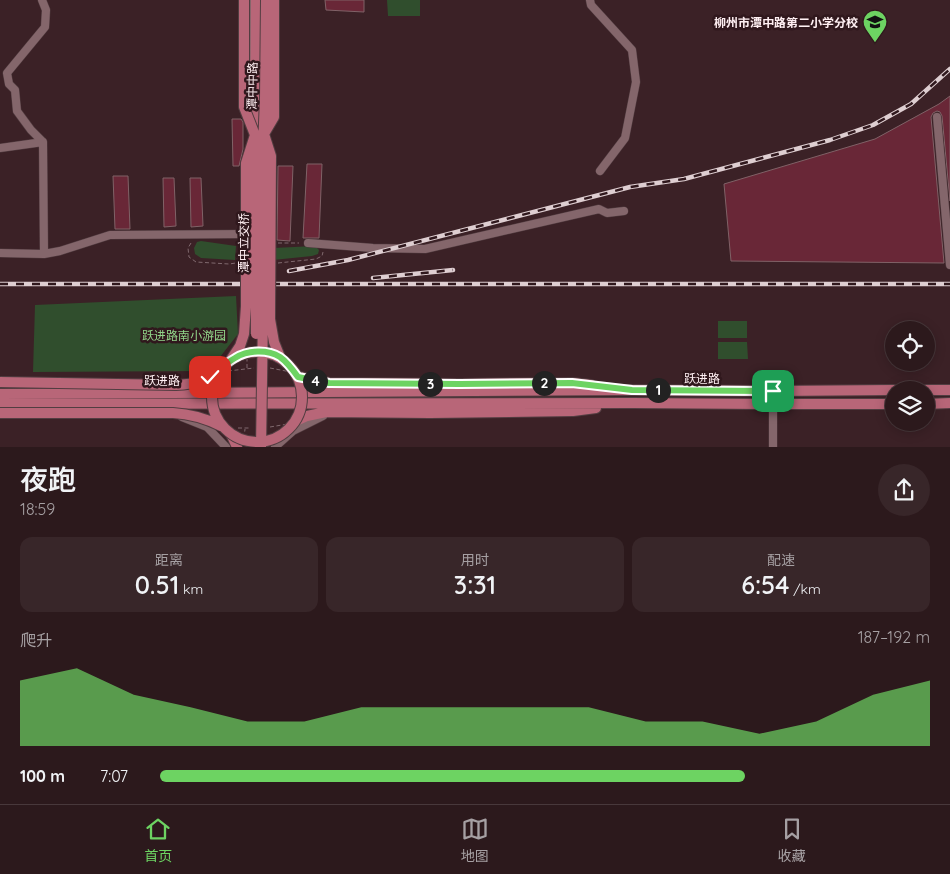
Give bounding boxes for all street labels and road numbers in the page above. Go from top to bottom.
street label: 潭中中路 [244,62,260,110]
street label: 潭中立交桥 [236,213,251,273]
street label: 跃进路 [684,371,720,386]
street label: 跃进路 [144,373,180,388]

